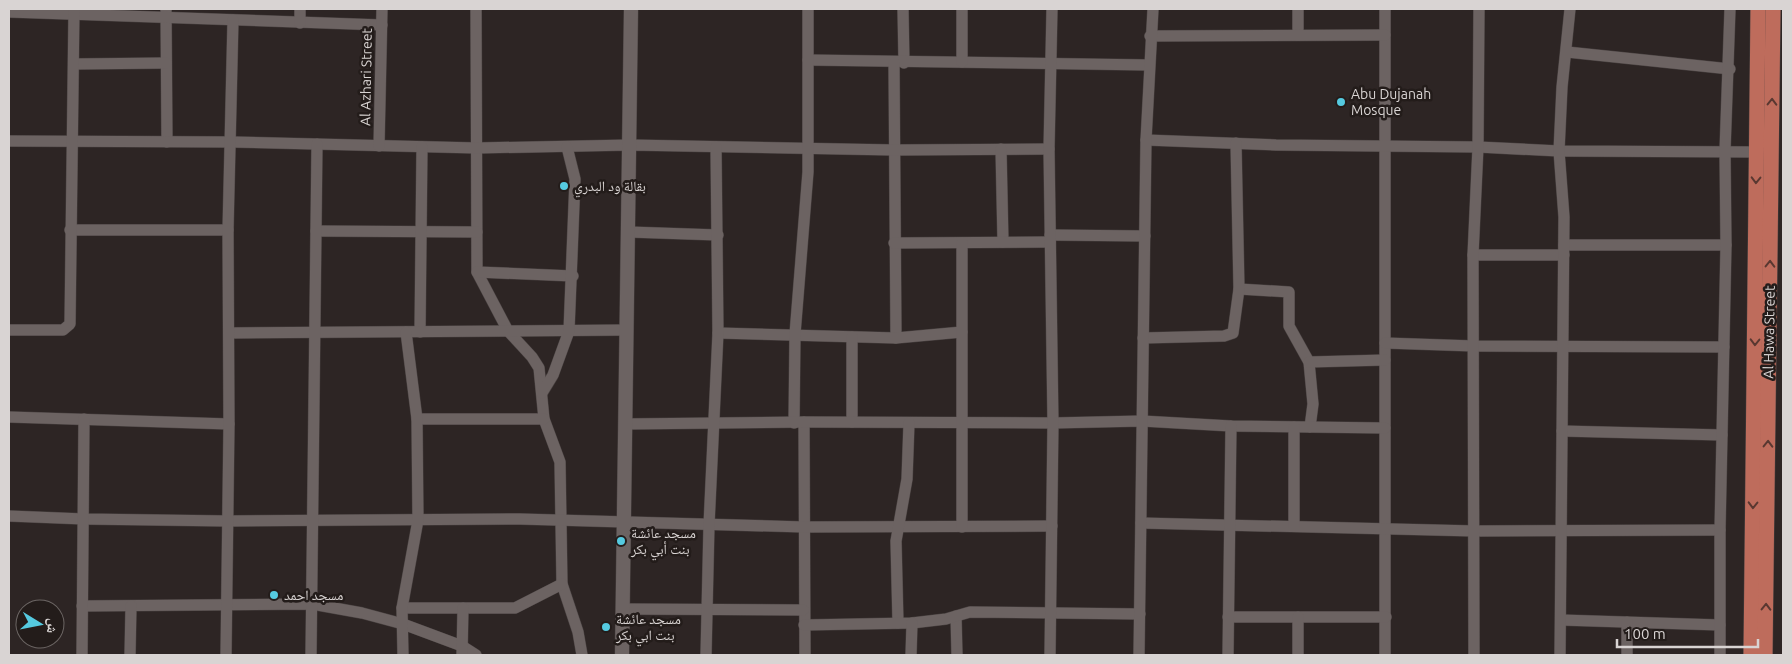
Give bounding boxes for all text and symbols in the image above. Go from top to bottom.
street label: Al Azhari Street [357,27,375,126]
place label: Abu Dujanah Mosque [1351,86,1431,118]
marker: Abu Dujanah Mosque [1335,96,1347,108]
one-way arrow [1767,97,1777,105]
one-way arrow [1751,176,1762,184]
place label: بقالة ود البدري [574,178,646,198]
marker: بقالة ود البدري [558,180,570,192]
one-way arrow [1765,260,1775,268]
street label: Al Hawa Street [1760,285,1778,379]
one-way arrow [1750,339,1760,347]
one-way arrow [1763,440,1773,448]
one-way arrow [1748,502,1758,509]
place label: مسجد عائشة بنت أبي بكر [630,525,696,561]
marker: مسجد عائشة بنت أبي بكر [615,535,627,547]
place label: مسجد احمد [284,587,344,603]
marker: مسجد احمد [268,589,280,601]
north arrow [15,599,65,649]
one-way arrow [1761,602,1771,610]
place label: مسجد عائشة بنت ابي بكر [615,611,681,647]
scale bar [1617,616,1758,648]
text: ش [43,617,62,635]
marker: مسجد عائشة بنت ابي بكر [600,621,612,633]
text: 100 m [1624,625,1666,642]

